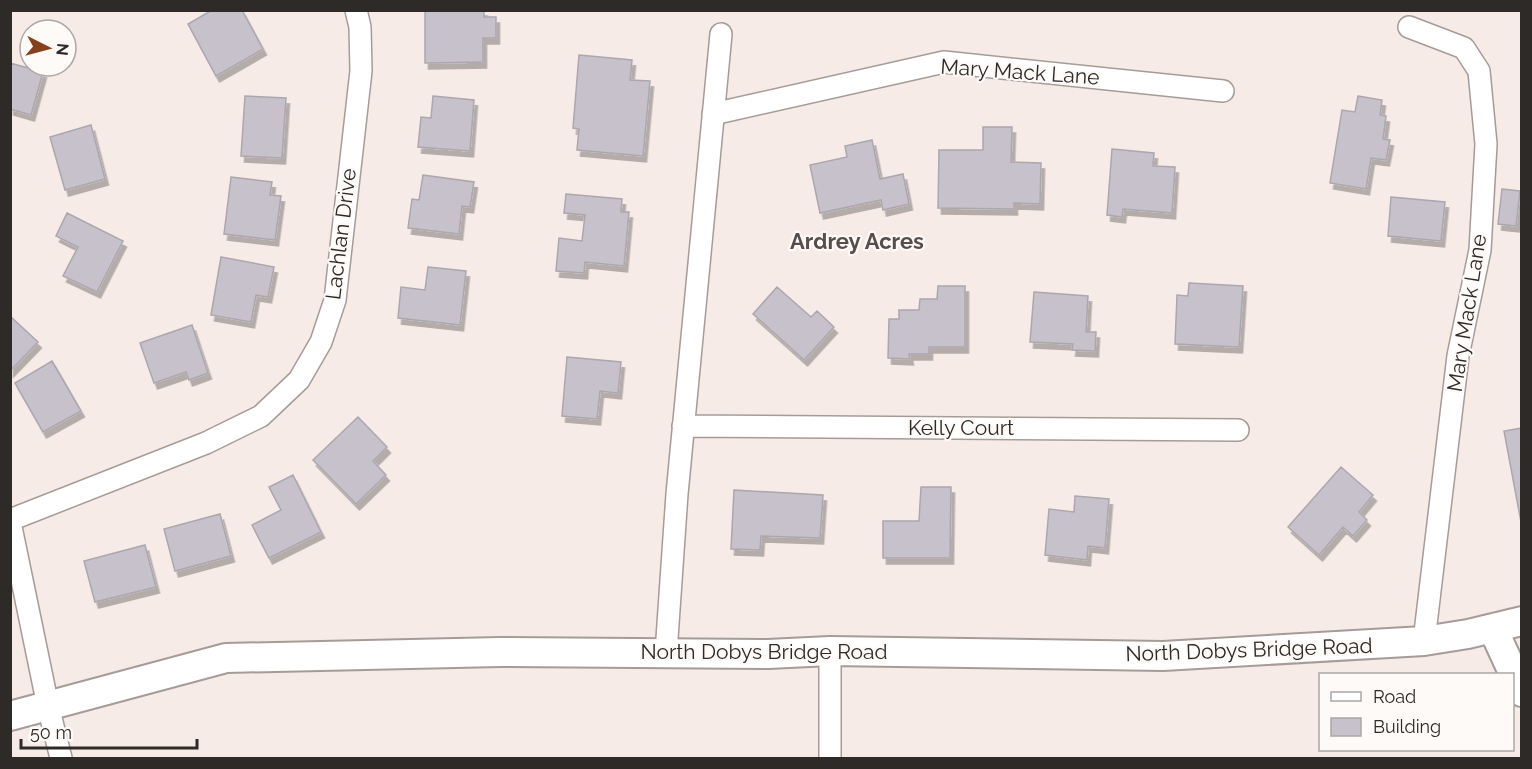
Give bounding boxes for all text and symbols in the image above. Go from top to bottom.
north arrow [18,18,78,78]
text: N [52,42,73,57]
street label: Mary Mack Lane [940,53,1100,90]
street label: Lachlan Drive [320,167,361,301]
district label: Ardrey Acres [790,228,924,254]
street label: Mary Mack Lane [1442,232,1491,394]
street label: Kelly Court [908,415,1014,440]
street label: North Dobys Bridge Road [1125,633,1373,666]
street label: North Dobys Bridge Road [640,639,888,664]
legend [1319,673,1514,751]
text: Road [1373,686,1416,707]
scale bar [21,712,196,750]
text: Building [1373,716,1441,737]
text: 50 m [30,722,72,743]

